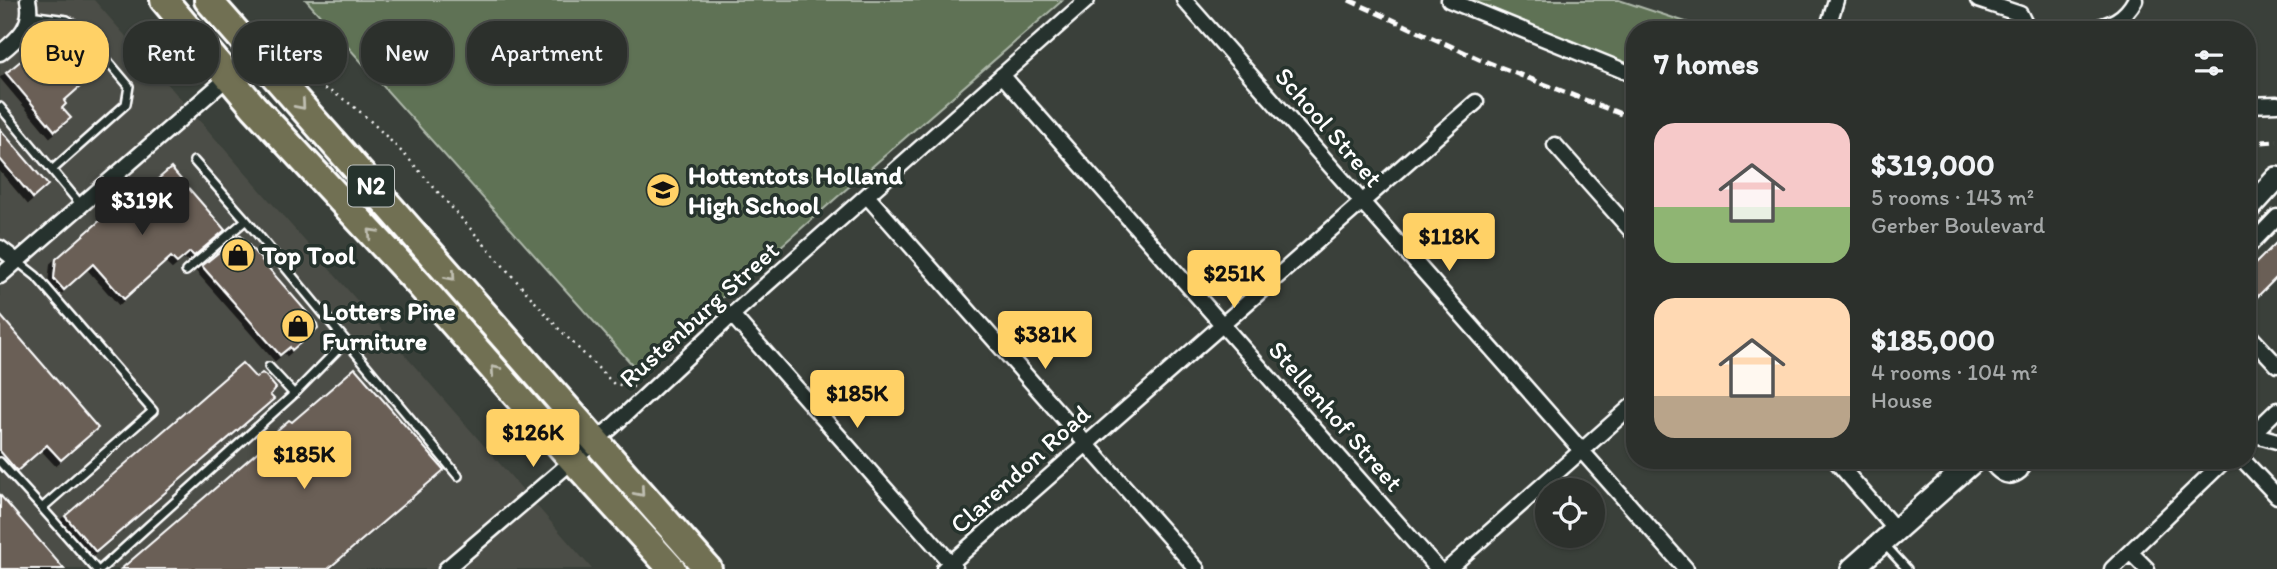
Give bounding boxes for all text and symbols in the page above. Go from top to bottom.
chip: Buy [21,21,109,84]
chip: Rent [123,21,219,84]
chip: Filters [233,21,347,84]
chip: New [361,21,453,84]
chip: Apartment [467,21,627,84]
icon: filters [2190,44,2228,82]
text: 7 homes [1654,45,1759,82]
street label: School Street [1268,60,1390,194]
one-way arrow [293,97,305,110]
text: $319,000 [1871,146,1995,183]
icon: home [1710,151,1794,235]
place label: Hottentots Holland High School [688,159,903,221]
road number: N2 [348,166,394,206]
school or university icon: Hottentots Holland High School [644,171,682,209]
pin: $319K [93,177,191,237]
text: 5 rooms · 143 m² [1871,183,2034,211]
text: $319K [111,186,173,214]
text: Gerber Boulevard [1871,211,2045,239]
pin: $118K [1400,214,1498,273]
text: $118K [1419,222,1479,250]
one-way arrow [367,228,380,241]
street label: Rustenburg Street [612,234,786,394]
shop icon: Top Tool [219,236,257,274]
place label: Top Tool [261,239,356,271]
pin: $251K [1185,250,1283,310]
text: $251K [1203,259,1265,287]
one-way arrow [443,268,455,281]
place label: Lotters Pine Furniture [322,295,456,357]
shop icon: Lotters Pine Furniture [279,307,317,345]
pin: $381K [996,312,1094,371]
text: $381K [1014,320,1076,348]
text: $185,000 [1871,321,1995,358]
icon: home [1710,326,1794,410]
street label: Stellenhof Street [1262,334,1410,498]
text: 4 rooms · 104 m² [1871,358,2038,386]
one-way arrow [491,366,503,379]
pin: $185K [808,370,906,430]
text: $185K [826,379,888,407]
text: House [1871,386,1933,414]
street label: Clarendon Road [943,398,1097,540]
pin: $126K [484,410,582,469]
text: $126K [502,418,564,446]
pin: $185K [255,432,353,491]
text: $185K [273,440,335,468]
map controls [1535,478,1605,548]
button: locate [1535,478,1605,548]
one-way arrow [632,484,644,497]

